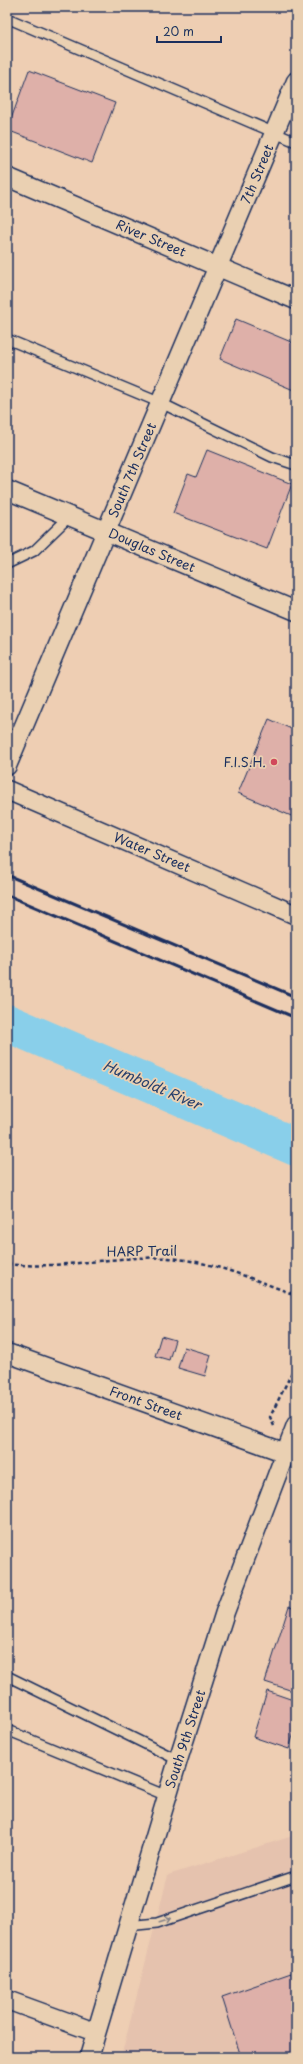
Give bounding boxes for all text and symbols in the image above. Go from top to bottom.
scale bar [157,18,221,44]
text: 20 m [163,22,194,40]
street label: 7th Street [235,141,278,207]
street label: River Street [113,214,189,261]
street label: South 7th Street [103,419,160,520]
street label: Douglas Street [106,523,199,576]
place label: F.I.S.H. [223,752,266,771]
marker: F.I.S.H. [269,757,279,767]
street label: Water Street [111,827,193,876]
water label: Humboldt River [100,1054,206,1115]
street label: HARP Trail [107,1240,177,1261]
street label: Front Street [107,1381,185,1424]
street label: South 9th Street [160,1687,209,1791]
one-way arrow [159,1916,172,1923]

